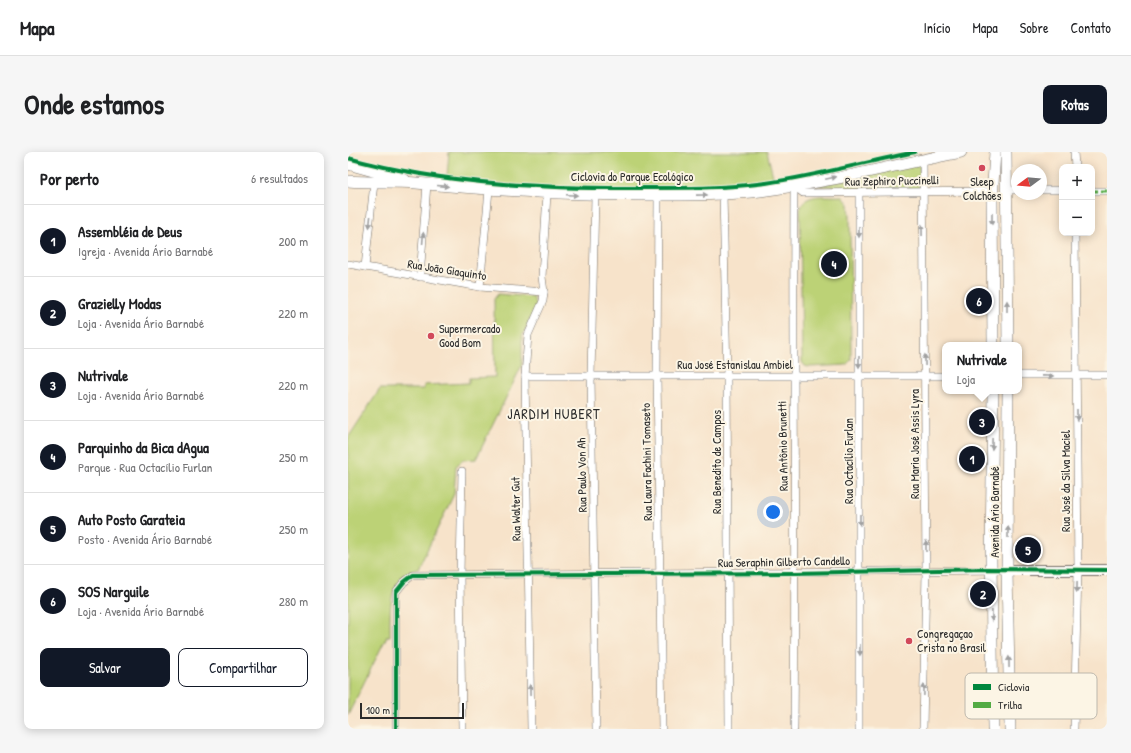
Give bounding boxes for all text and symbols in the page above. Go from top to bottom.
text: Mapa [20,15,54,41]
text: Início [924,18,950,37]
text: Mapa [972,18,998,37]
text: Sobre [1020,18,1049,37]
text: Contato [1071,18,1111,37]
text: Onde estamos [24,85,164,123]
button: Rotas [1043,85,1107,124]
marker: Sleep Colchões [977,163,987,173]
north arrow [1011,164,1047,200]
map controls [1059,164,1095,236]
button: + [1059,164,1095,200]
text: Por perto [40,167,99,190]
street label: Ciclovia do Parque Ecológico [571,168,693,185]
text: 6 resultados [251,169,308,187]
street label: Rua Zephiro Puccinelli [845,171,939,190]
place label: Sleep Colchões [963,173,1002,204]
one-way arrow [825,175,837,181]
one-way arrow [437,182,449,189]
one-way arrow [566,192,579,198]
one-way arrow [696,192,709,198]
button: − [1059,200,1095,236]
one-way arrow [989,213,995,226]
one-way arrow [367,216,373,228]
text: Assembléia de Deus [78,221,182,242]
one-way arrow [919,224,926,236]
one-way arrow [856,226,862,239]
text: 1 [51,232,55,250]
text: 200 m [278,232,308,250]
one-way arrow [419,232,426,244]
text: Igreja · Avenida Ário Barnabé [78,242,213,260]
pin: 4 [821,249,847,279]
street label: Rua João Giaquinto [406,255,488,284]
pin: 6 [966,286,992,316]
text: Grazielly Modas [78,293,161,314]
one-way arrow [1004,299,1010,312]
text: 2 [50,304,56,322]
text: 220 m [278,304,308,322]
text: Loja · Avenida Ário Barnabé [78,314,204,332]
place label: Supermercado Good Bom [439,320,500,351]
marker: Supermercado Good Bom [426,331,436,341]
popup [942,342,1022,394]
text: Nutrivale [957,349,1007,370]
one-way arrow [922,353,928,366]
street label: Rua José Estanislau Ambiel [677,356,794,373]
one-way arrow [856,356,862,369]
text: Nutrivale [78,365,128,386]
text: Loja [957,370,975,388]
one-way arrow [1042,372,1054,379]
text: 3 [50,376,56,394]
text: 220 m [278,376,308,394]
text: Loja · Avenida Ário Barnabé [78,386,204,404]
street label: Rua Maria José Assis Lyra [906,389,923,499]
street label: Rua Antônio Brunetti [773,401,792,491]
street label: Rua Laura Fachini Tomaseto [637,403,656,521]
district label: JARDIM HUBERT [507,404,601,423]
pin: 3 [969,407,995,437]
one-way arrow [1074,409,1080,422]
street label: Rua Benedito de Campos [708,410,725,514]
street label: Rua Octacílio Furlan [840,418,857,504]
street label: Rua José da Silva Maciel [1057,429,1074,532]
text: Parquinho da Bica dAgua [78,437,209,458]
street label: Rua Paulo Von Ah [572,438,591,512]
one-way arrow [989,438,995,451]
pin: 1 [959,444,985,474]
text: 4 [51,448,55,466]
text: 250 m [279,448,308,466]
text: Parque · Rua Octacílio Furlan [78,458,212,476]
street label: Avenida Ário Barnabé [986,466,1003,558]
street label: Rua Walter Gut [506,476,525,541]
your location [763,502,783,522]
text: Auto Posto Garateia [78,509,185,530]
one-way arrow [857,514,863,527]
text: 5 [50,520,56,538]
text: 250 m [279,520,308,538]
one-way arrow [1005,525,1011,538]
text: Posto · Avenida Ário Barnabé [78,530,212,548]
pin: 5 [1015,535,1041,565]
one-way arrow [923,539,929,552]
street label: Rua Seraphin Gilberto Candello [718,552,850,571]
pin: 2 [970,579,996,609]
text: SOS Narguile [78,581,149,602]
one-way arrow [1074,581,1080,594]
text: 6 [50,592,56,610]
text: 280 m [279,592,308,610]
text: Loja · Avenida Ário Barnabé [78,602,204,620]
one-way arrow [988,610,995,622]
place label: Congregaçao Crista no Brasil [917,625,987,656]
marker: Congregaçao Crista no Brasil [904,636,914,646]
one-way arrow [857,644,863,657]
button: Salvar [40,648,170,687]
button: Compartilhar [178,648,308,687]
one-way arrow [1006,655,1012,668]
legend [965,673,1097,719]
text: Ciclovia [998,680,1030,694]
one-way arrow [527,683,533,696]
one-way arrow [921,683,927,696]
text: Trilha [998,698,1022,712]
scale bar [360,701,464,720]
text: 100 m [366,703,390,717]

